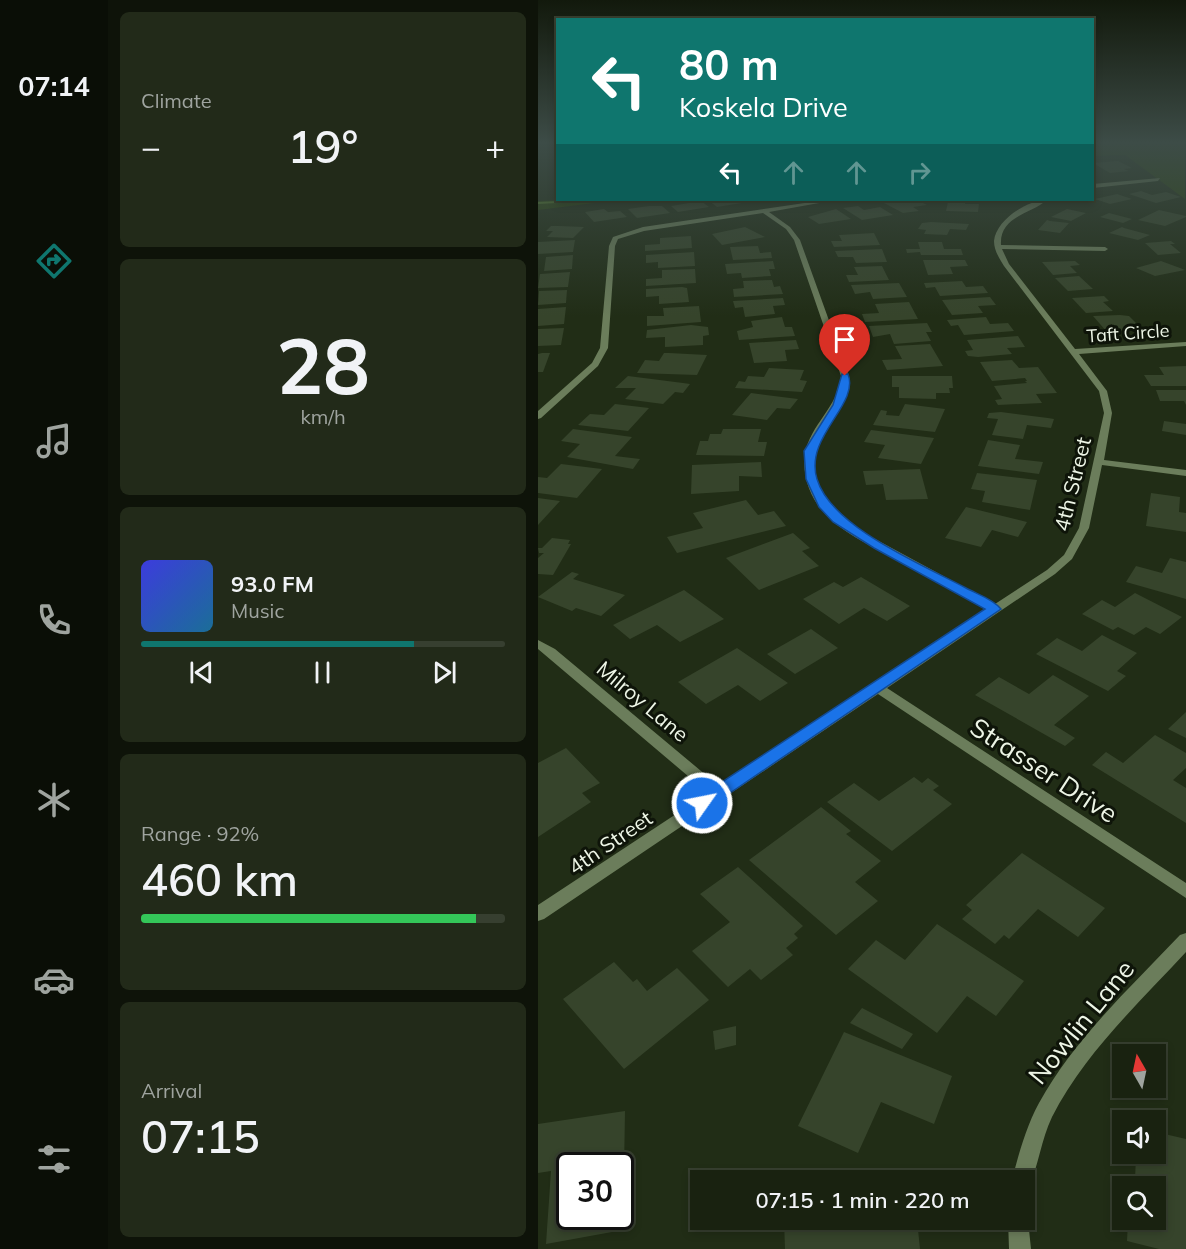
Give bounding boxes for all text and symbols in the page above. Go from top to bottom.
text: 80 m [679,38,779,91]
icon: left [580,42,658,120]
text: 07:14 [18,69,90,103]
text: Climate [141,88,212,113]
text: Koskela Drive [679,90,848,124]
text: 19° [288,118,358,174]
text: − [141,126,161,167]
text: + [485,126,505,167]
icon: left [714,156,747,189]
icon: ahead [777,156,810,189]
icon: ahead [840,156,873,189]
icon: right [903,156,936,189]
icon: directions [33,240,75,282]
pin [819,314,870,376]
text: 28 [276,316,370,414]
street label: Taft Circle [1086,319,1170,347]
icon: arrive [828,323,861,356]
text: km/h [300,404,346,429]
icon: music [33,420,75,462]
street label: 4th Street [1048,434,1096,534]
text: 93.0 FM [231,570,314,598]
text: Music [231,598,284,623]
icon: phone [33,599,75,641]
street label: Milroy Lane [592,655,694,747]
icon: previous [185,656,218,689]
icon: pause [306,656,339,689]
icon: next [428,656,461,689]
street label: Strasser Drive [964,710,1124,830]
position arrow [670,771,734,835]
icon: climate [33,779,75,821]
street label: 4th Street [563,804,657,880]
text: Range · 92% [141,821,259,846]
text: 460 km [141,851,298,907]
street label: Nowlin Lane [1021,953,1141,1091]
icon: car [33,959,75,1001]
north arrow [1112,1044,1166,1098]
map controls [1112,1044,1166,1230]
text: Arrival [141,1078,202,1103]
text: 07:15 [141,1108,260,1164]
button: sound [1112,1110,1166,1164]
icon: filters [33,1138,75,1180]
speed limit sign: 30 [556,1152,634,1230]
button: search [1112,1176,1166,1230]
text: 07:15 · 1 min · 220 m [755,1186,970,1214]

